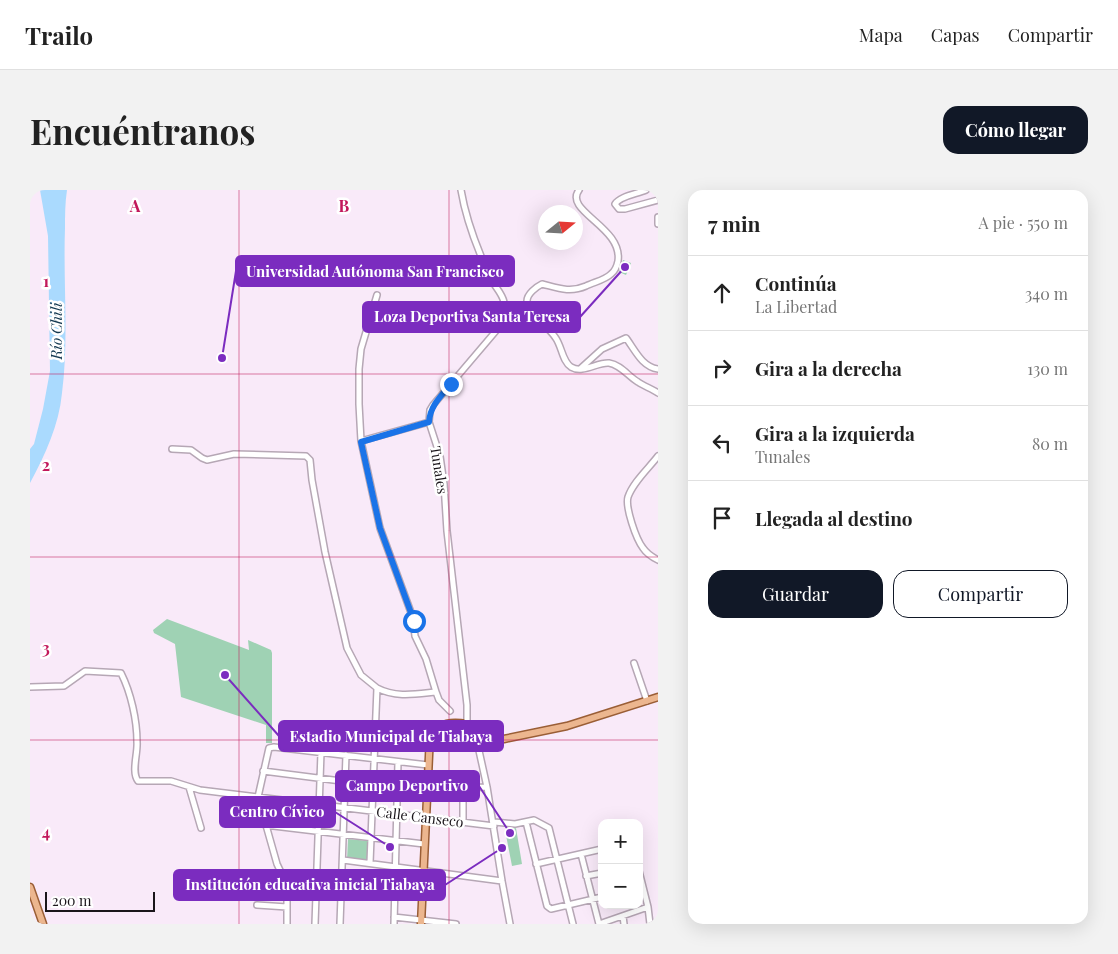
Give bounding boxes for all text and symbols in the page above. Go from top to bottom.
text: Trailo [25,19,93,51]
text: Mapa [859,23,903,47]
text: Capas [931,23,980,47]
text: Compartir [1008,23,1093,47]
button: Cómo llegar [943,106,1088,154]
text: Encuéntranos [30,107,255,154]
text: A [129,195,141,216]
text: B [339,195,350,216]
north arrow [538,205,583,250]
text: 7 min [708,209,761,237]
text: A pie · 550 m [979,212,1068,233]
callout: Universidad Autónoma San Francisco [236,256,514,286]
text: Universidad Autónoma San Francisco [246,261,504,281]
text: 1 [43,270,49,291]
text: Continúa [755,270,837,296]
icon: ahead [708,279,736,307]
text: 340 m [1025,283,1068,304]
text: La Libertad [755,296,837,317]
water label: Río Chili [46,302,66,361]
callout: Loza Deportiva Santa Teresa [363,302,580,332]
text: Loza Deportiva Santa Teresa [374,306,570,326]
icon: right [708,354,736,382]
text: Gira a la derecha [755,355,902,381]
text: 130 m [1027,358,1068,379]
route end [440,373,463,396]
text: Gira a la izquierda [755,420,915,446]
icon: left [708,429,736,457]
text: 80 m [1032,433,1068,454]
street label: Tunales [426,445,453,495]
text: Tunales [755,446,810,467]
text: 2 [42,454,50,475]
icon: arrive [708,504,736,532]
text: Llegada al destino [755,505,913,531]
button: Guardar [708,570,883,618]
button: Compartir [893,570,1068,618]
route start [403,610,426,633]
text: 3 [42,637,50,658]
callout: Estadio Municipal de Tiabaya [279,721,503,751]
text: Estadio Municipal de Tiabaya [290,726,493,746]
callout: Campo Deportivo [336,771,479,801]
text: Campo Deportivo [346,775,468,795]
callout: Centro Cívico [220,797,335,827]
text: Centro Cívico [230,801,324,821]
street label: Calle Canseco [375,802,465,831]
map controls [598,819,643,909]
button: + [598,819,643,864]
text: 4 [42,821,50,842]
button: − [598,864,643,909]
callout: Institución educativa inicial Tiabaya [174,870,445,900]
text: Institución educativa inicial Tiabaya [185,874,435,894]
scale bar [45,889,155,912]
text: 200 m [52,891,91,910]

